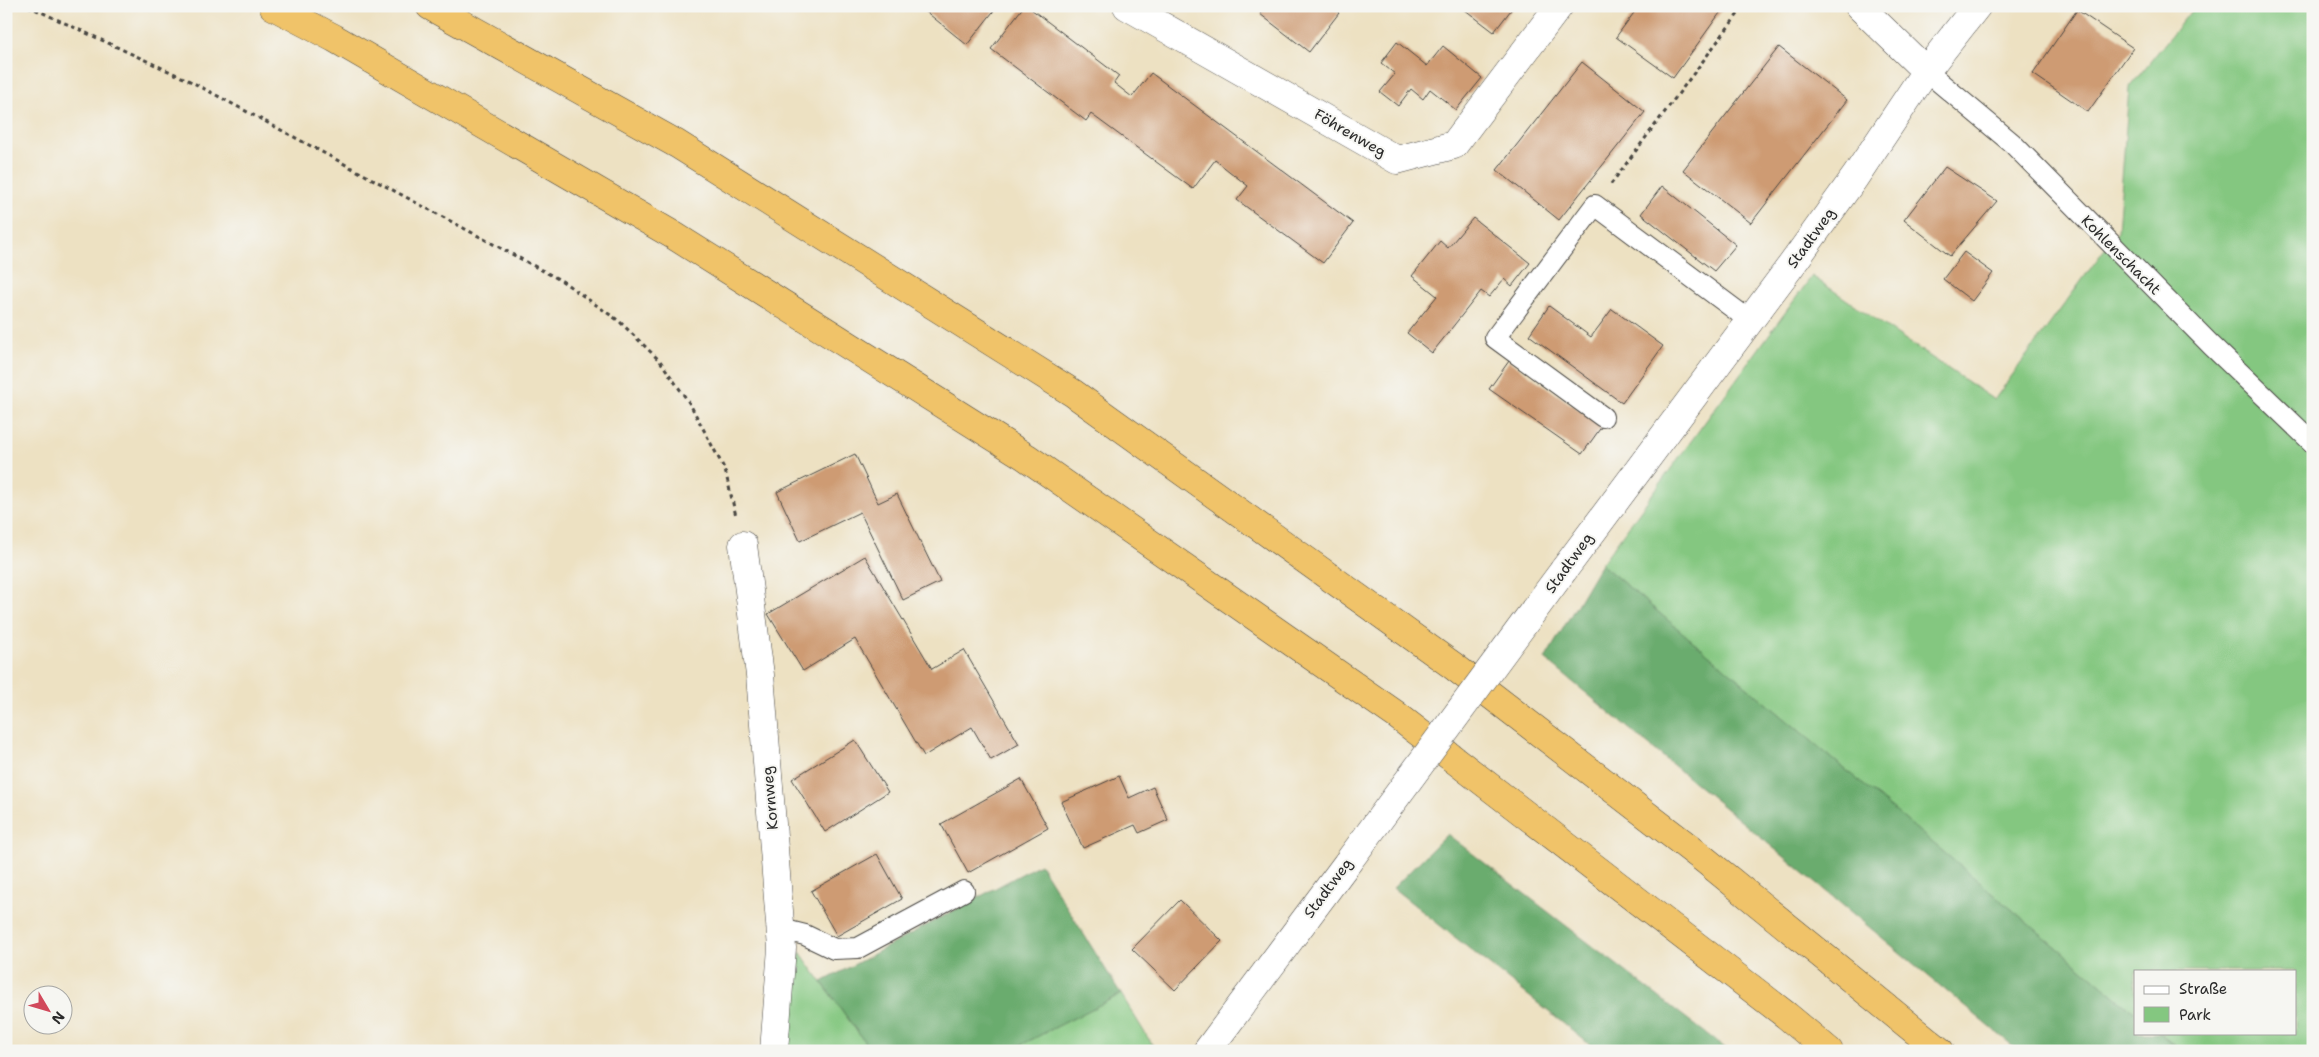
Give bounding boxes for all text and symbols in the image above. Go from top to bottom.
street label: Föhrenweg [1310,104,1390,162]
street label: Stadtweg [1782,204,1840,272]
street label: Kohlenschacht [2077,211,2165,299]
street label: Stadtweg [1540,529,1598,597]
street label: Kornweg [757,765,783,831]
street label: Stadtweg [1299,854,1357,922]
legend [2134,970,2296,1034]
text: Straße [2179,979,2227,999]
north arrow [22,984,72,1034]
text: Park [2179,1005,2211,1025]
text: N [48,1008,69,1028]

